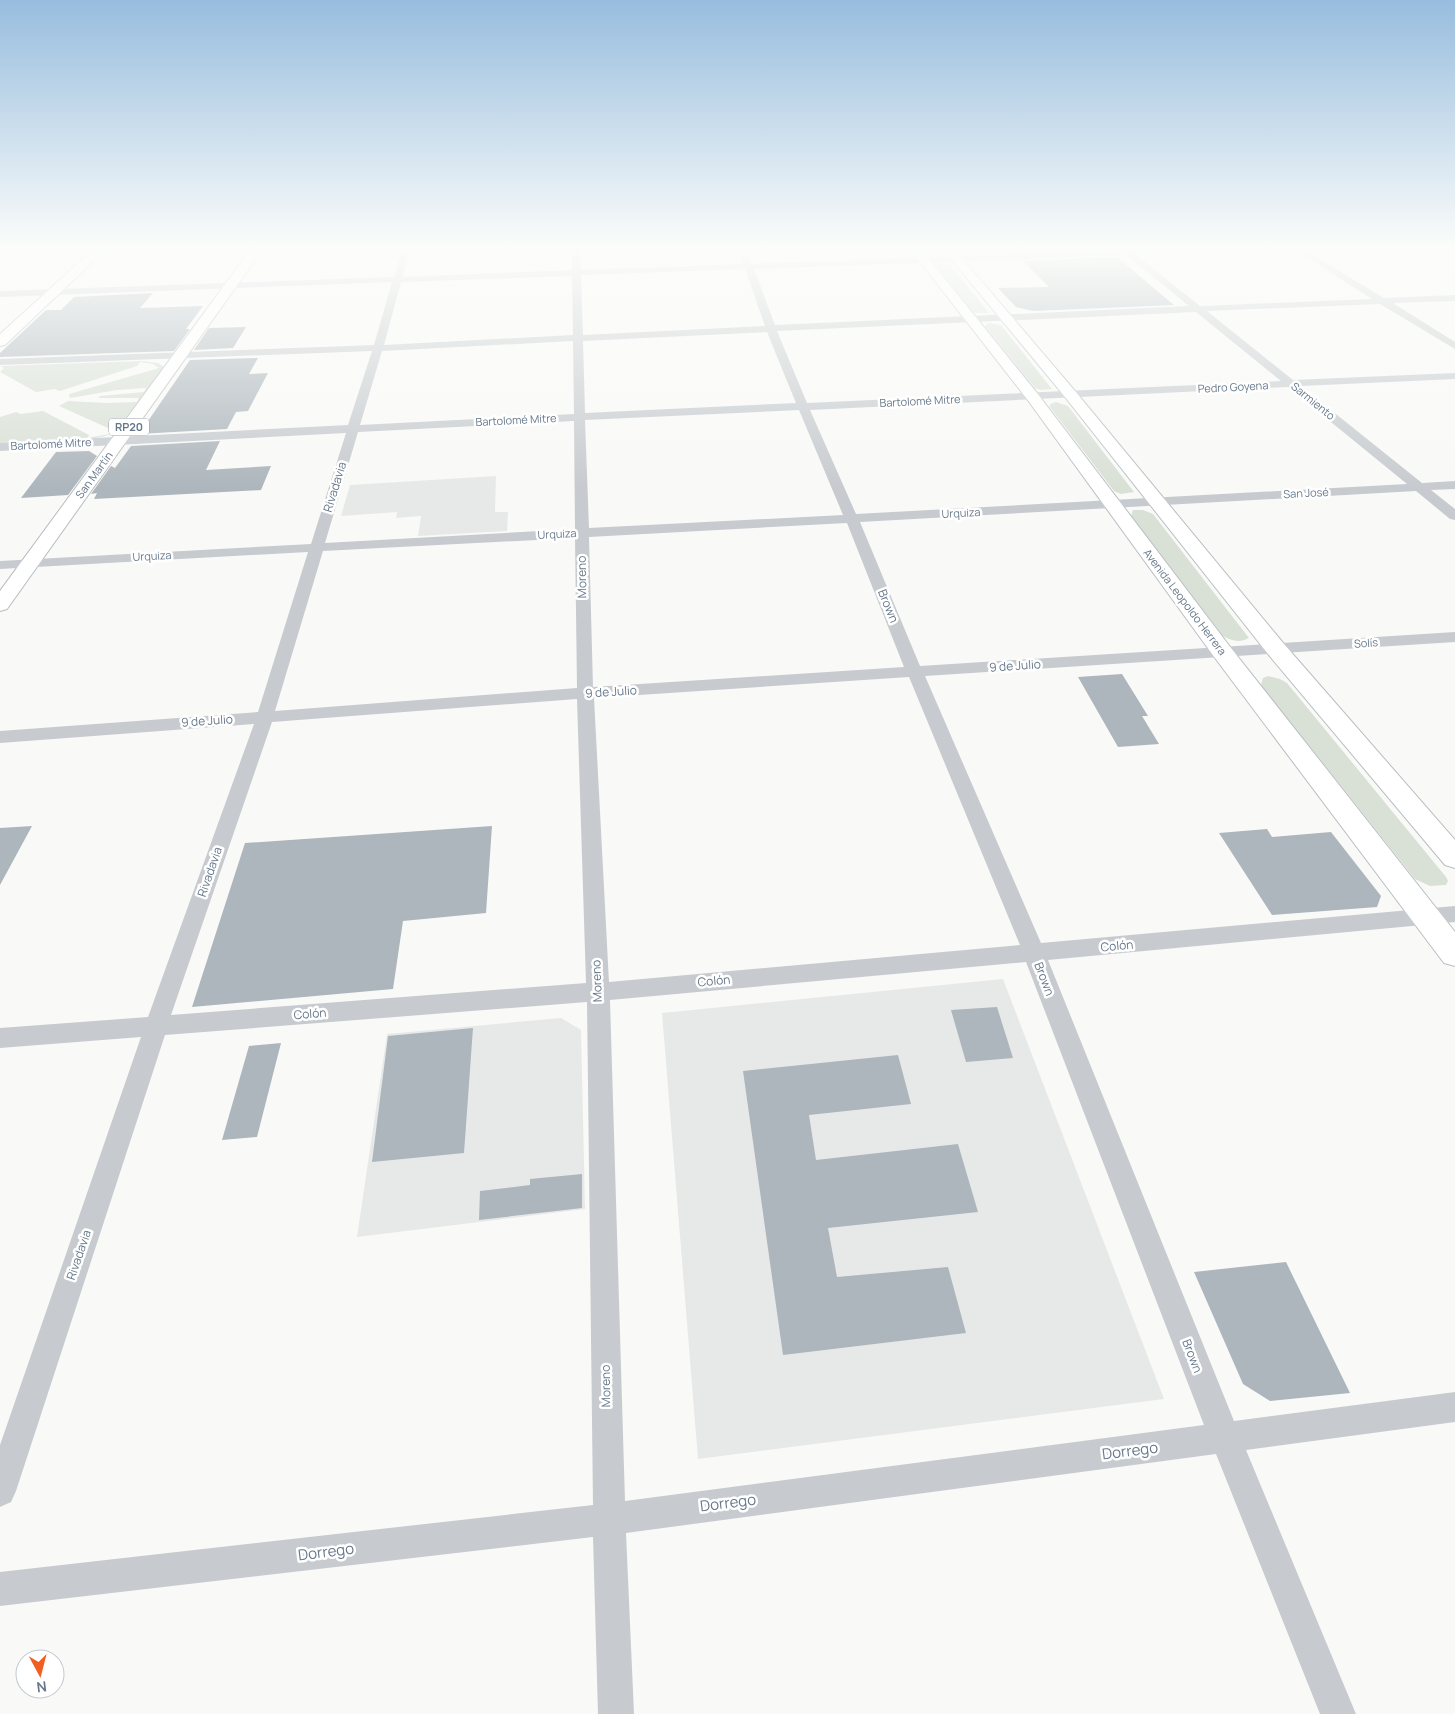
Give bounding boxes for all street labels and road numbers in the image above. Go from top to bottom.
street label: Pedro Goyena [1197,377,1269,396]
street label: Sarmiento [1288,378,1339,423]
street label: Bartolomé Mitre [879,391,961,410]
street label: Bartolomé Mitre [475,410,557,429]
road number: RP20 [109,418,149,436]
street label: Bartolomé Mitre [10,434,92,453]
street label: San Martín [72,448,116,501]
street label: Rivadavia [319,460,350,514]
street label: San José [1283,484,1330,501]
street label: Urquiza [941,504,981,521]
street label: Urquiza [537,525,577,542]
street label: Avenida Leopoldo Herrera [1140,545,1230,658]
street label: Urquiza [132,547,172,564]
street label: Moreno [573,556,590,598]
street label: Brown [874,587,903,625]
street label: Solís [1353,634,1379,651]
street label: 9 de Julio [989,655,1041,676]
street label: 9 de Julio [585,681,637,702]
street label: 9 de Julio [181,710,233,731]
street label: Rivadavia [193,845,226,899]
street label: Colón [1100,936,1134,955]
street label: Moreno [587,960,606,1003]
street label: Brown [1030,960,1059,998]
street label: Colón [697,971,731,990]
street label: Colón [293,1004,327,1023]
street label: Rivadavia [62,1228,95,1282]
street label: Brown [1178,1337,1207,1375]
street label: Moreno [597,1365,614,1407]
street label: Dorrego [1101,1437,1159,1464]
street label: Dorrego [699,1489,757,1516]
street label: Dorrego [297,1538,355,1565]

